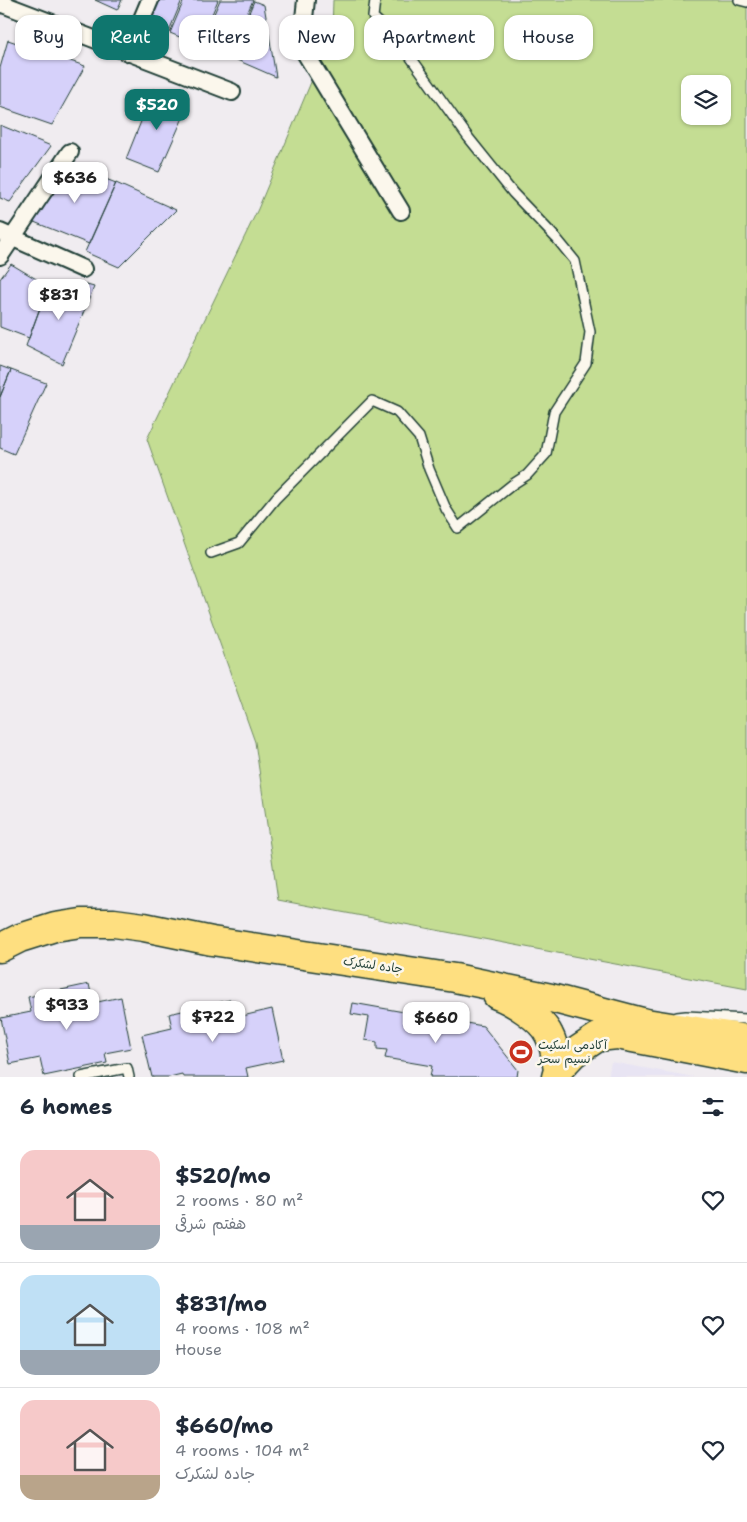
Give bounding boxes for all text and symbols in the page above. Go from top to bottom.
chip: Buy [15,15,82,60]
chip: Rent [92,15,169,60]
chip: Filters [179,15,269,60]
chip: New [279,15,354,60]
chip: Apartment [364,15,494,60]
chip: House [504,15,593,60]
map controls [681,75,731,125]
button: layers [681,75,731,125]
pin: $520 [127,88,187,131]
text: $520 [136,94,178,115]
pin: $636 [45,162,105,204]
text: $636 [53,167,97,188]
pin: $831 [29,278,89,321]
text: $831 [39,284,79,305]
street label: جاده لشکرک [342,953,404,977]
pin: $933 [37,988,97,1031]
text: $933 [45,994,89,1015]
pin: $722 [183,1000,243,1043]
pin: $660 [406,1002,466,1044]
text: $722 [191,1006,235,1027]
text: $660 [414,1007,458,1028]
place label: آکادمی اسکیت نسیم سحر [537,1037,608,1068]
sports icon: آکادمی اسکیت نسیم سحر [508,1039,534,1065]
text: 6 homes [20,1093,112,1121]
icon: filters [699,1093,727,1121]
text: $520/mo [175,1162,271,1190]
icon: home [60,1170,120,1230]
icon: heart [699,1186,727,1214]
text: 2 rooms · 80 m² [175,1190,303,1211]
text: هفتم شرقی [175,1213,246,1234]
text: $831/mo [175,1290,267,1318]
icon: home [60,1295,120,1355]
icon: heart [699,1311,727,1339]
text: 4 rooms · 108 m² [175,1318,310,1339]
text: House [175,1339,222,1360]
text: $660/mo [175,1412,274,1440]
icon: home [60,1420,120,1480]
icon: heart [699,1436,727,1464]
text: 4 rooms · 104 m² [175,1440,310,1461]
text: جاده لشکرک [175,1463,255,1484]

